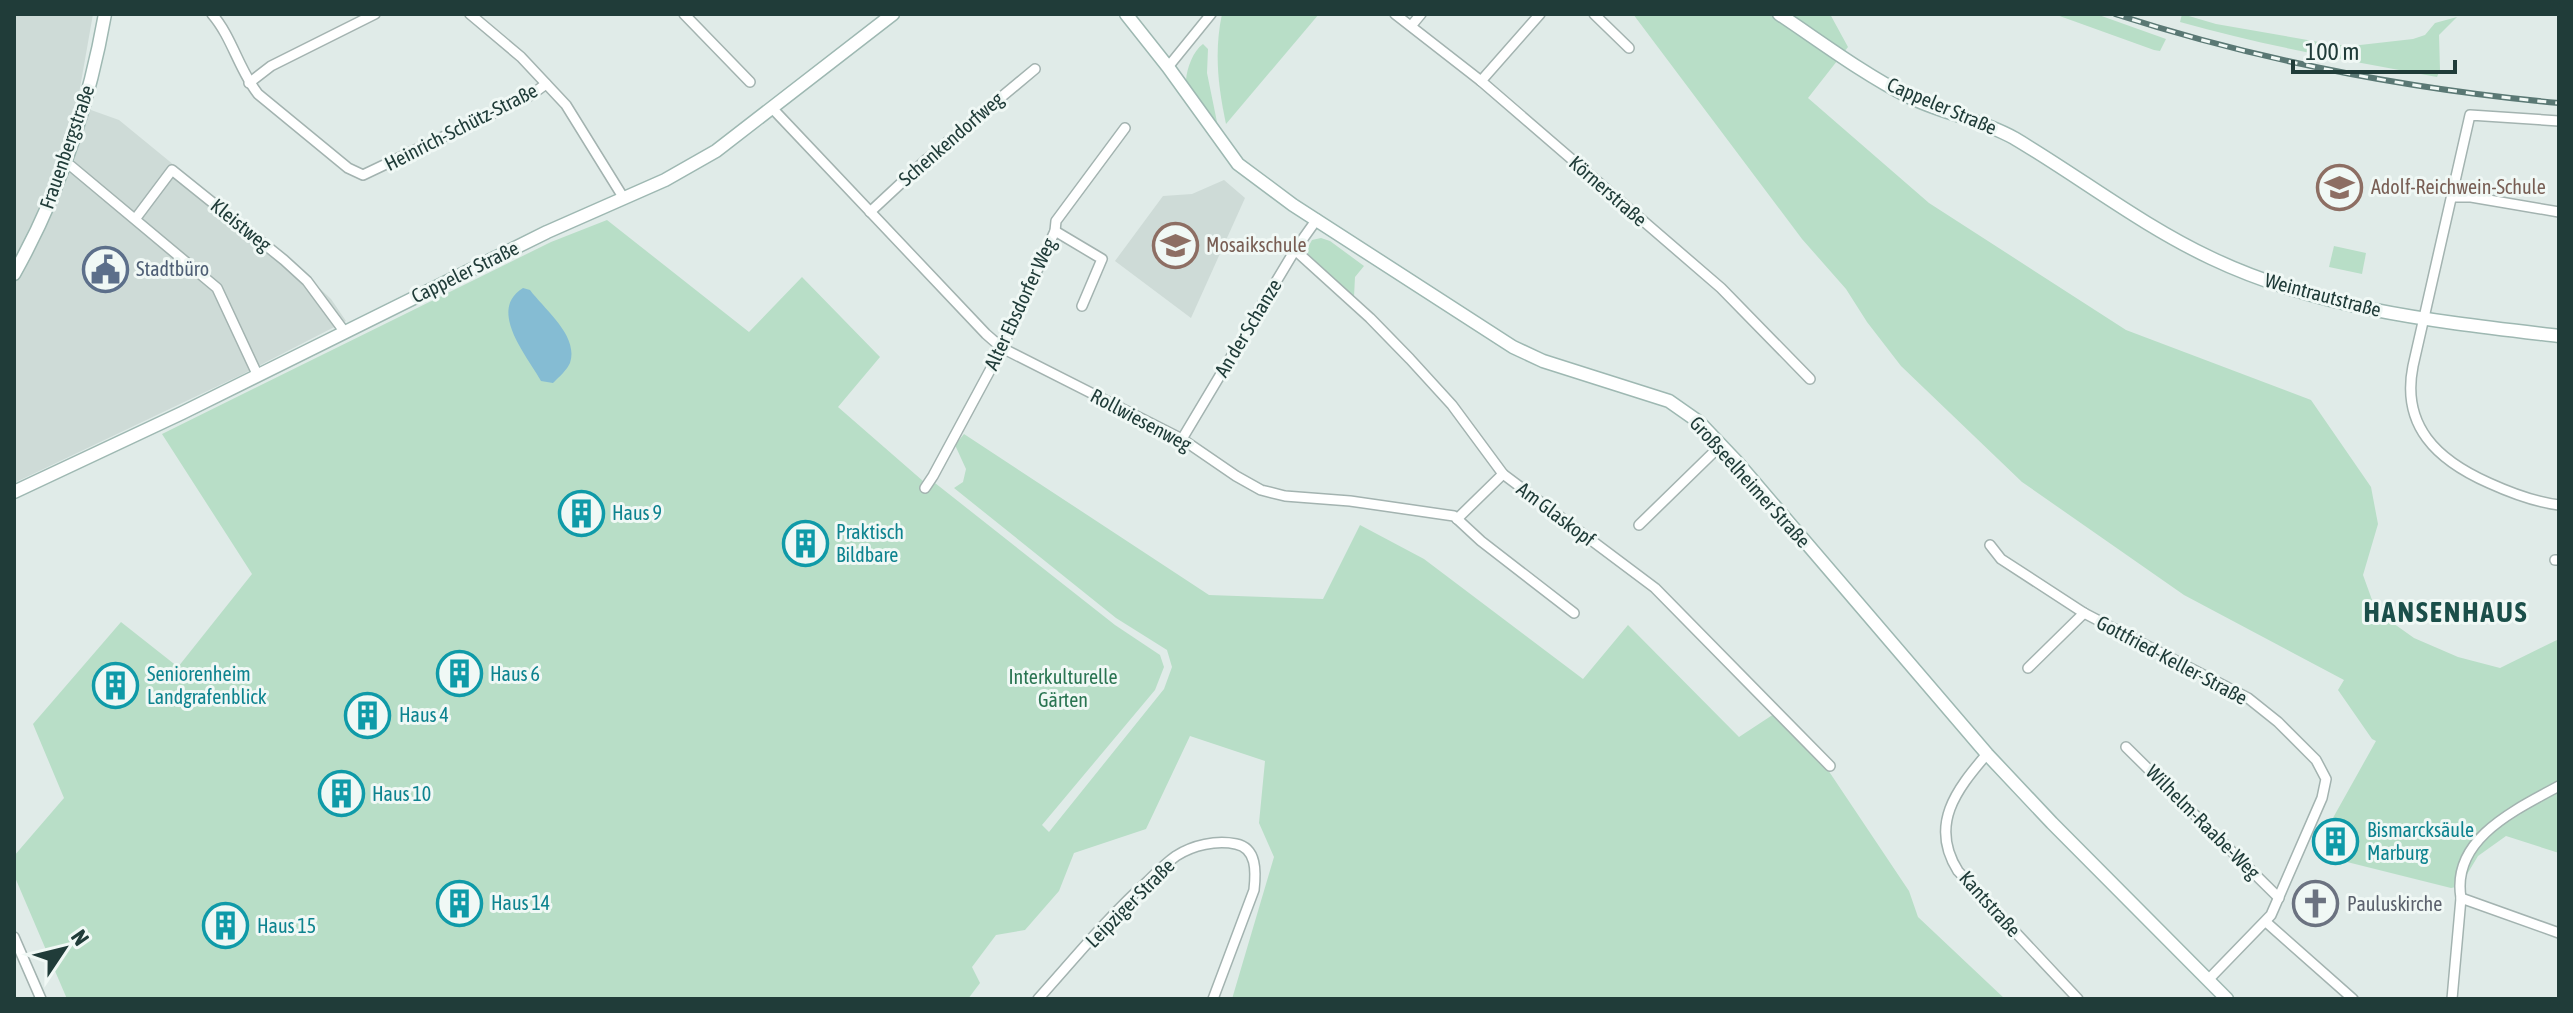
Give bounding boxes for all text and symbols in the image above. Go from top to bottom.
scale bar [2293,24,2455,74]
text: 100 m [2305,38,2359,65]
street label: Cappeler Straße [1884,72,2000,139]
street label: Heinrich-Schütz-Straße [381,78,541,175]
street label: Frauenbergstraße [35,82,98,212]
street label: Schenkendorfweg [894,87,1008,190]
street label: Körnerstraße [1565,151,1652,231]
school or university icon: Adolf-Reichwein-Schule [2316,163,2364,211]
place label: Adolf-Reichwein-Schule [2371,175,2546,198]
street label: Kleistweg [207,193,276,256]
school or university icon: Mosaikschule [1151,221,1199,269]
place label: Mosaikschule [1206,233,1307,256]
street label: Alter Ebsdorfer Weg [979,234,1060,373]
street label: Cappeler Straße [407,236,522,307]
public building icon: Stadtbüro [81,245,129,293]
place label: Stadtbüro [136,257,209,280]
street label: Weintrautstraße [2262,268,2384,321]
street label: An der Schanze [1209,275,1286,381]
street label: Rollwiesenweg [1087,383,1196,456]
street label: Großseelheimer Straße [1685,411,1815,552]
street label: Am Glaskopf [1513,477,1600,551]
building icon: Haus 9 [557,489,605,537]
place label: Haus 9 [612,501,662,524]
building icon: Praktisch Bildbare [781,519,829,567]
place label: Praktisch Bildbare [836,520,904,566]
district label: HANSENHAUS [2364,596,2529,628]
street label: Gottfried-Keller-Straße [2093,610,2251,709]
building icon: Haus 6 [435,650,483,698]
building icon: Seniorenheim Landgrafenblick [92,662,140,710]
place label: Seniorenheim Landgrafenblick [147,662,267,708]
place label: Haus 6 [490,662,540,685]
park label: Interkulturelle Gärten [1009,665,1117,711]
building icon: Haus 4 [344,691,392,739]
place label: Haus 4 [399,703,449,726]
street label: Wilhelm-Raabe-Weg [2142,760,2265,884]
building icon: Haus 10 [317,770,365,818]
place label: Haus 10 [372,782,431,805]
building icon: Bismarcksäule Marburg [2312,817,2360,865]
place label: Bismarcksäule Marburg [2367,818,2474,864]
street label: Leipziger Straße [1081,854,1179,952]
street label: Kantstraße [1955,866,2026,941]
building icon: Haus 14 [436,879,484,927]
church icon: Pauluskirche [2292,880,2340,928]
place label: Haus 14 [491,891,550,914]
place label: Pauluskirche [2347,892,2442,915]
building icon: Haus 15 [202,902,250,950]
north arrow [24,909,104,989]
place label: Haus 15 [257,914,316,937]
text: N [66,925,95,950]

